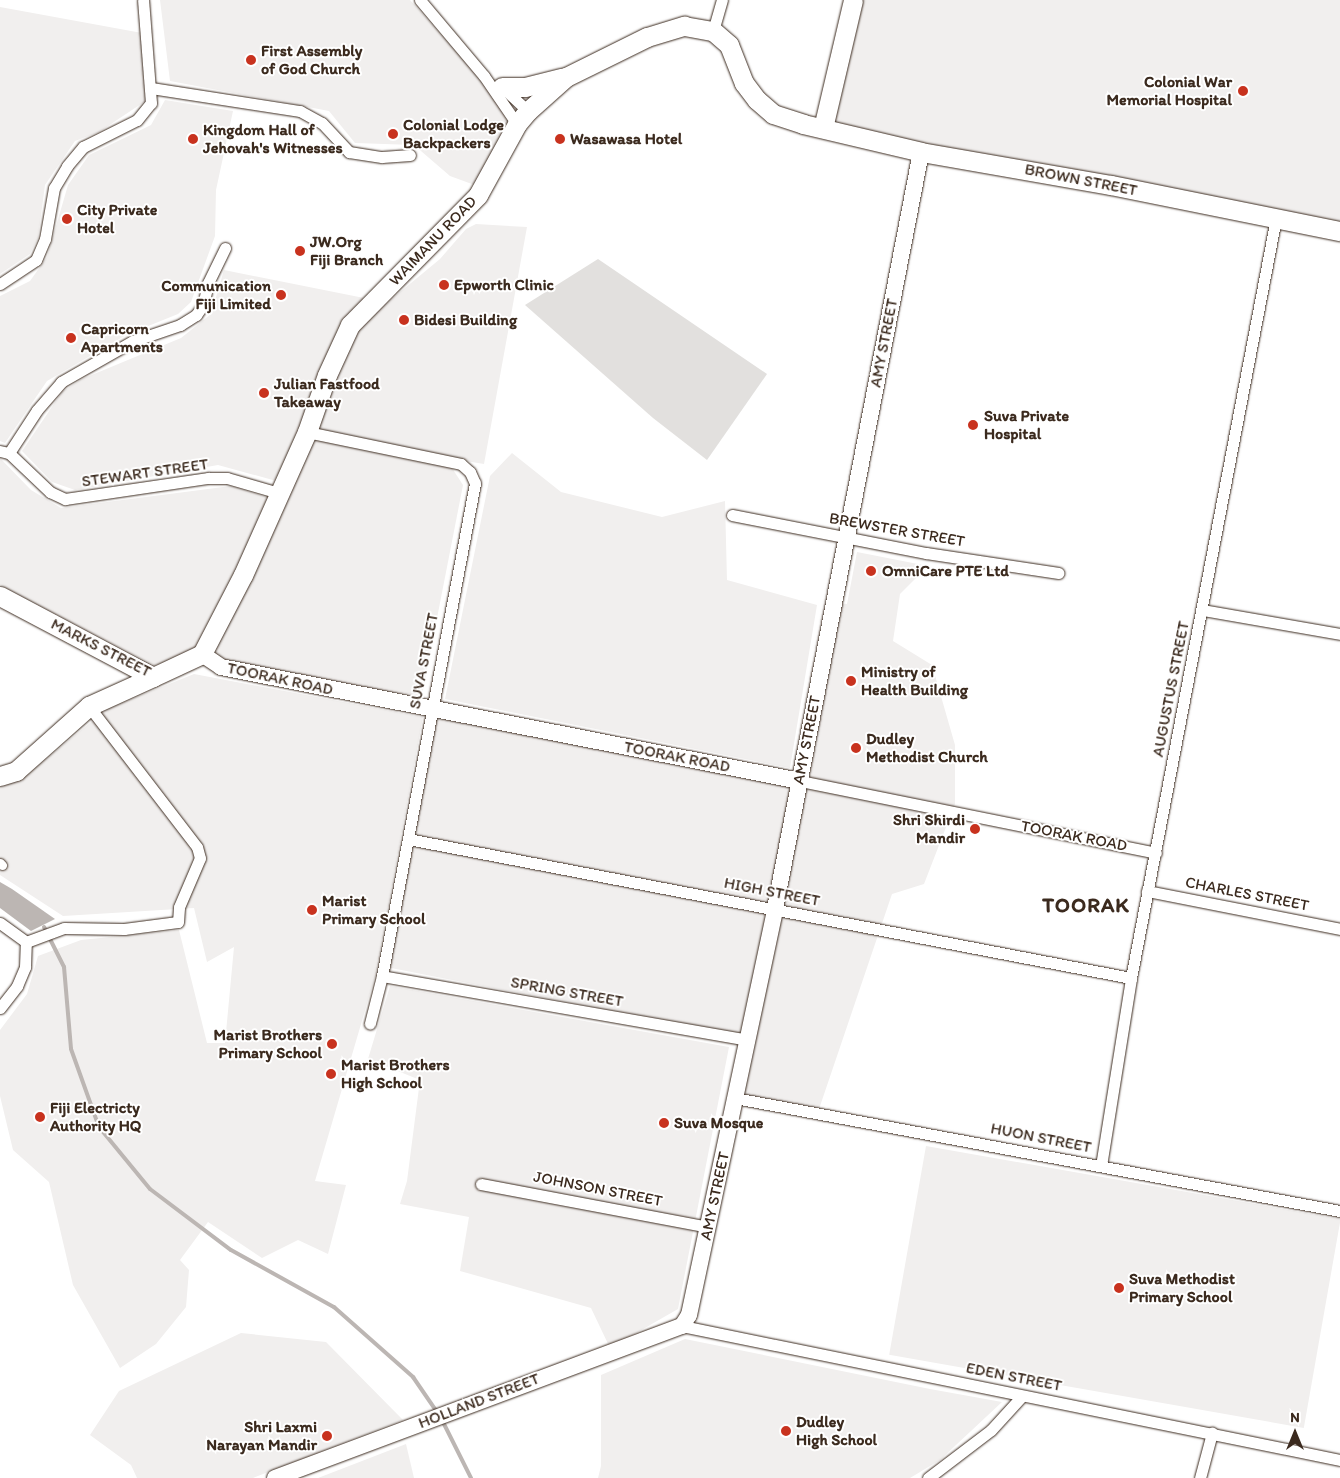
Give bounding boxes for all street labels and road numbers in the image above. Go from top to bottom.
street label: BROWN STREET [1023,160,1139,200]
street label: WAIMANU ROAD [385,192,481,290]
street label: AMY STREET [866,297,902,389]
street label: STEWART STREET [81,455,209,491]
street label: BREWSTER STREET [828,509,966,551]
street label: SUVA STREET [405,611,443,711]
street label: MARKS STREET [48,614,154,682]
street label: AUGUSTUS STREET [1148,619,1194,759]
street label: TOORAK ROAD [225,658,335,700]
street label: AMY STREET [789,694,825,786]
street label: TOORAK ROAD [622,737,732,777]
street label: TOORAK ROAD [1019,816,1129,856]
street label: HIGH STREET [722,873,822,911]
street label: CHARLES STREET [1183,873,1311,915]
street label: SPRING STREET [509,973,625,1011]
street label: HUON STREET [989,1119,1093,1157]
street label: AMY STREET [696,1150,734,1242]
street label: JOHNSON STREET [532,1167,664,1211]
street label: EDEN STREET [964,1358,1064,1396]
street label: HOLLAND STREET [416,1369,542,1433]

